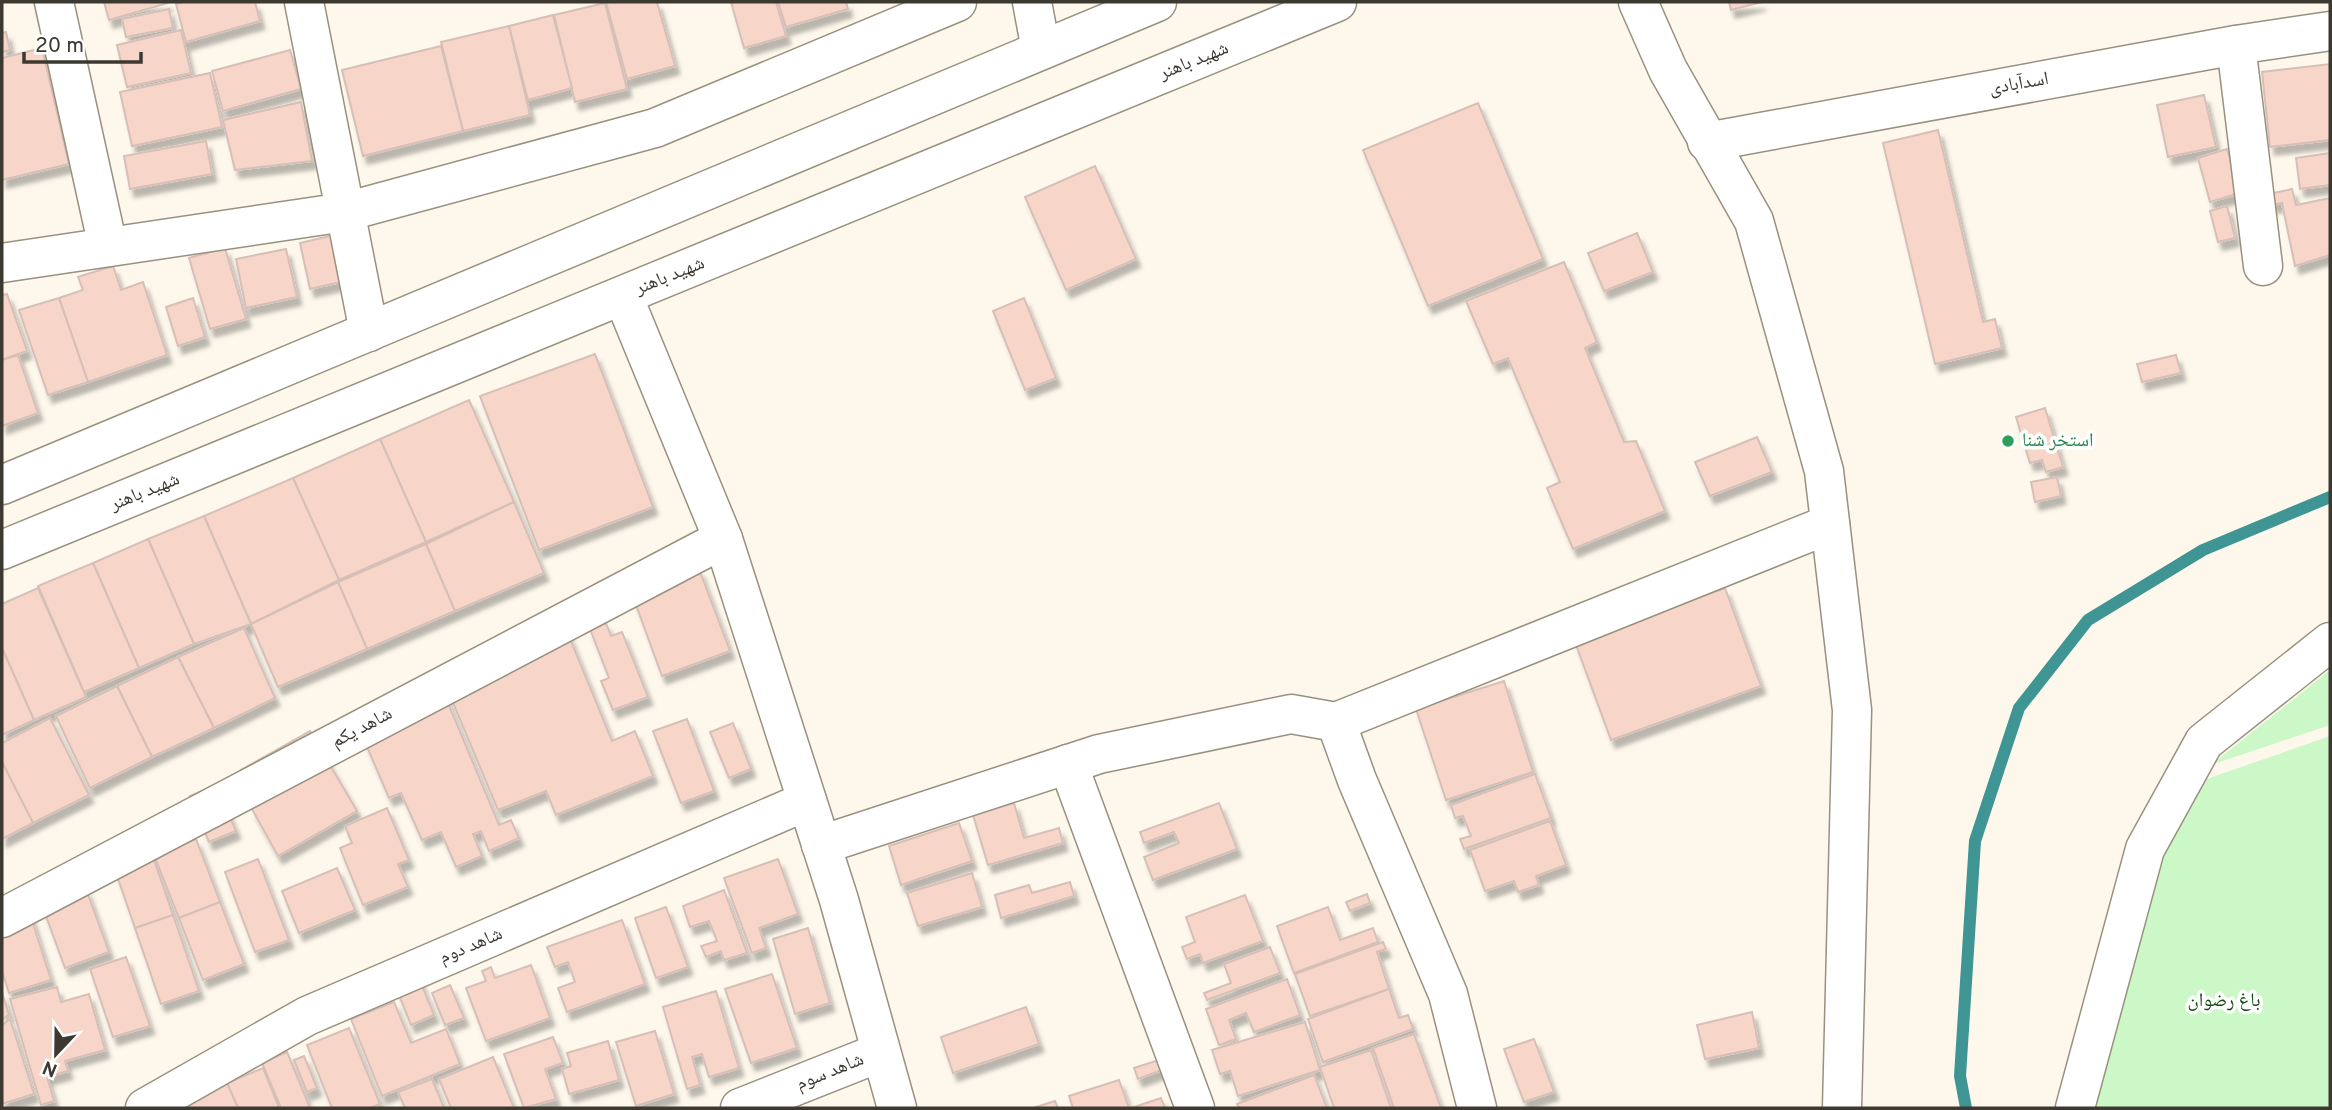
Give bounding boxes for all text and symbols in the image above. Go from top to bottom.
scale bar [24,21,142,65]
text: 20 m [35,33,84,60]
street label: شهید باهنر [1155,36,1232,86]
street label: اسدآبادی [1987,67,2051,101]
street label: شهید باهنر [631,251,708,301]
place label: استخر شنا [2022,429,2094,453]
marker: استخر شنا [2000,433,2016,449]
street label: شهید باهنر [106,467,183,517]
street label: شاهد یکم [327,702,397,754]
street label: شاهد دوم [436,922,506,970]
park label: باغ رضوان [2188,989,2260,1013]
north arrow [21,1019,91,1089]
street label: شاهد سوم [793,1048,867,1096]
text: N [40,1054,61,1082]

